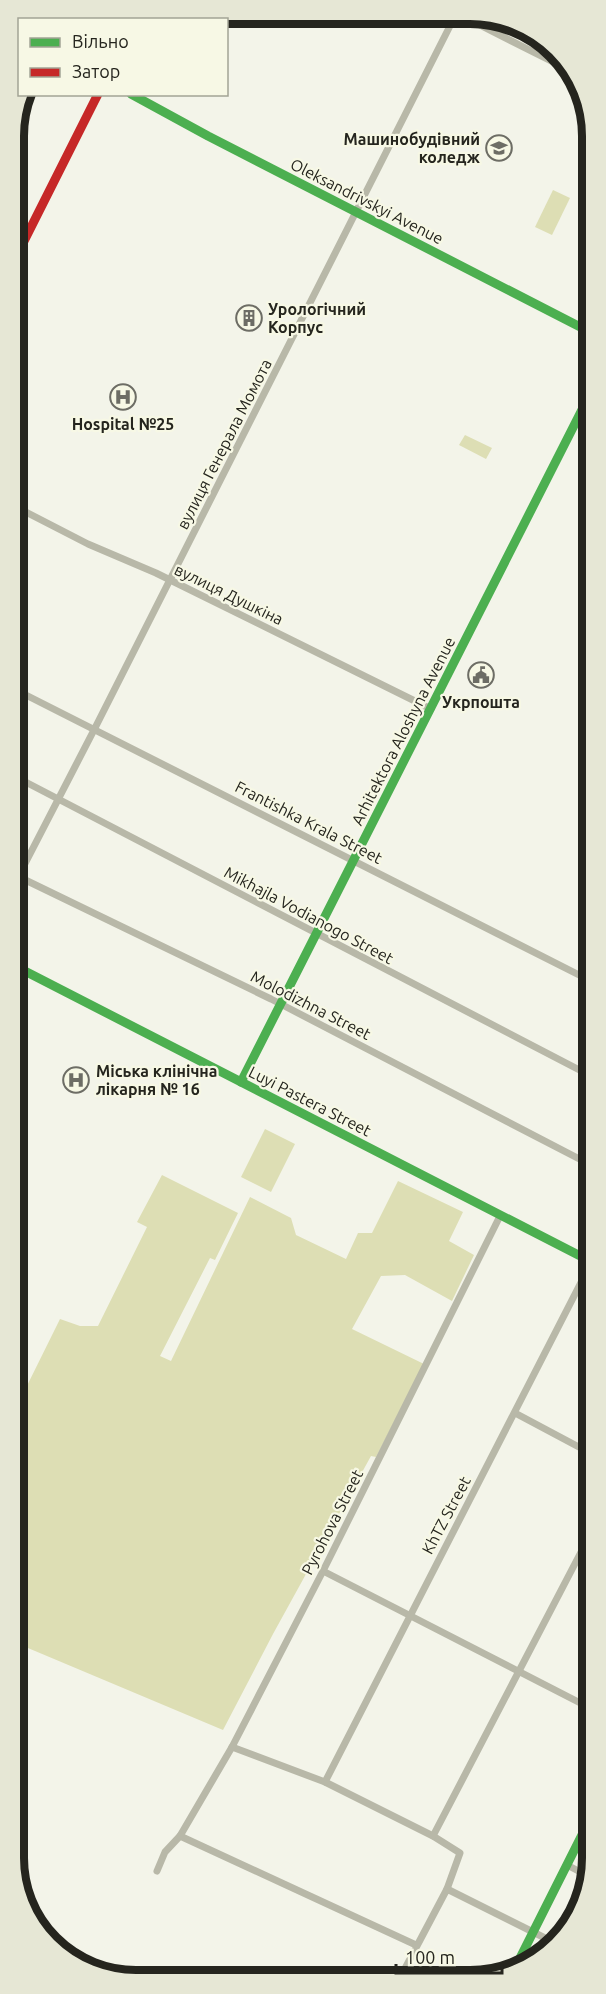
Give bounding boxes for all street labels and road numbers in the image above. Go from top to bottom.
street label: Oleksandrivskyi Avenue [288,155,446,247]
street label: вулиця Генерала Момота [173,356,275,532]
street label: вулиця Душкіна [172,560,286,628]
street label: Arhitektora Aloshyna Avenue [348,634,458,828]
street label: Frantishka Krala Street [232,777,386,867]
street label: Mikhajla Vodianogo Street [221,863,397,968]
street label: Molodizhna Street [248,967,375,1043]
street label: Luyi Pastera Street [246,1062,375,1140]
street label: Pyrohova Street [298,1466,367,1578]
street label: KhTZ Street [418,1473,474,1557]

